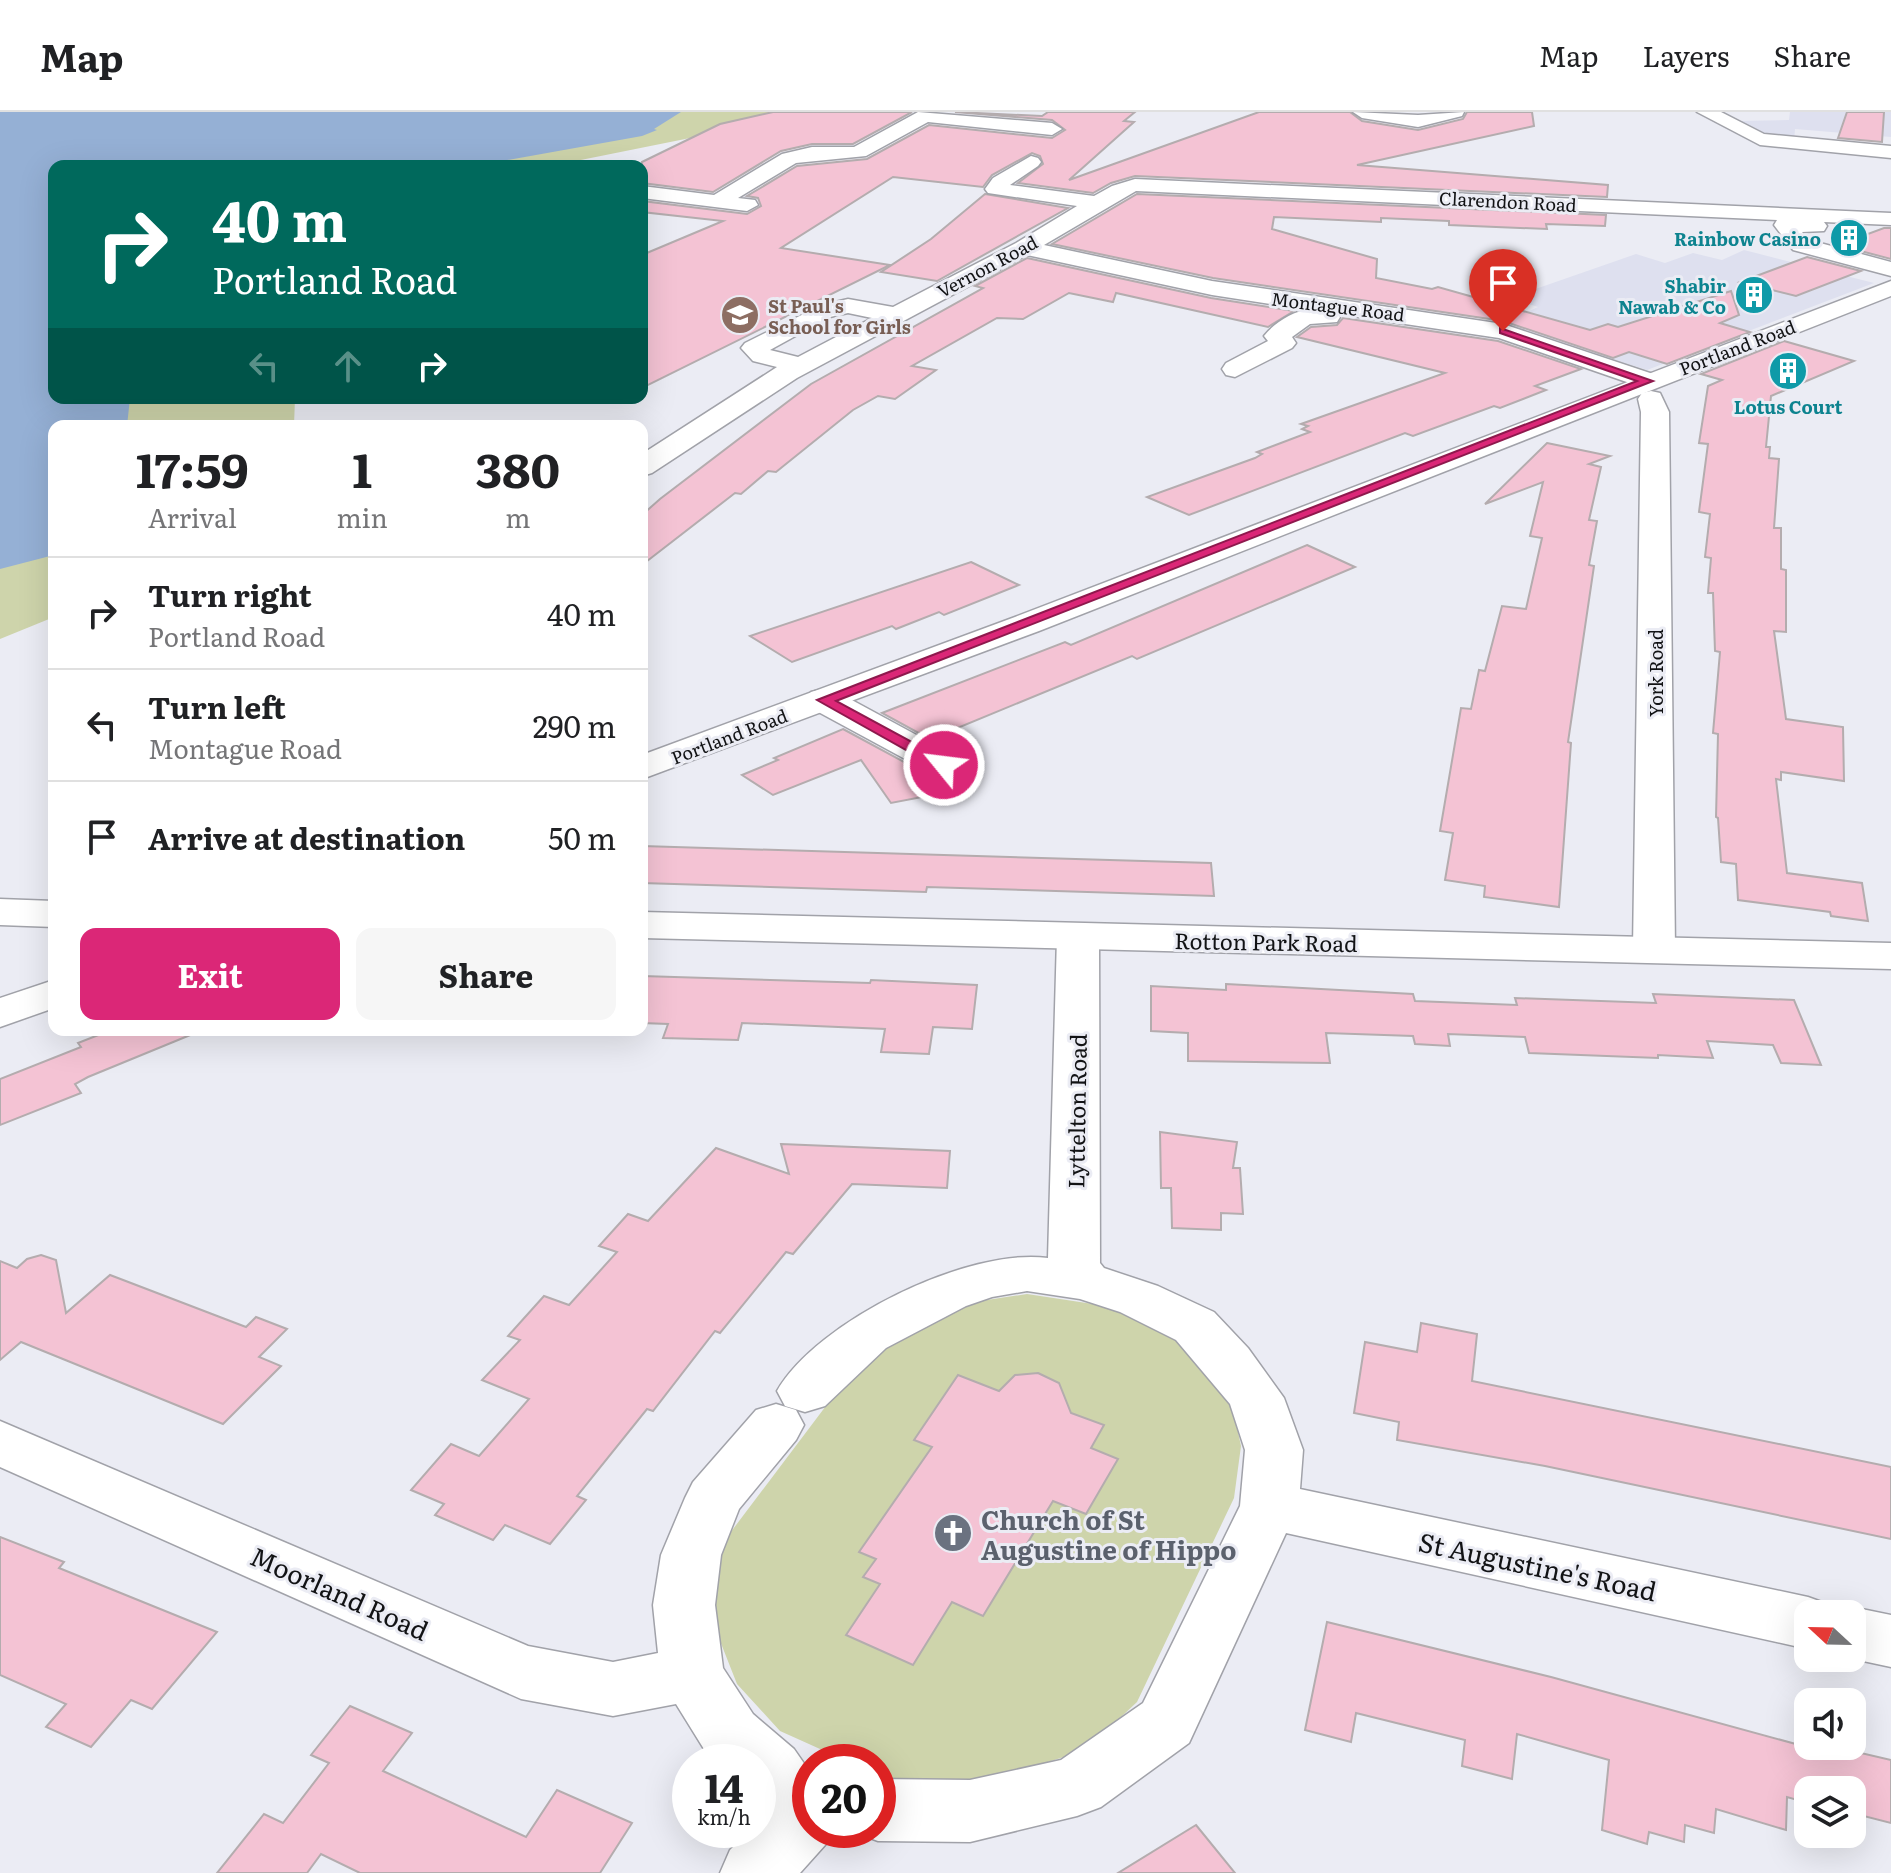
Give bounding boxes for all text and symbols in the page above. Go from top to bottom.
text: Map [40,27,124,84]
text: Map [1539,34,1598,76]
text: Layers [1642,34,1729,76]
text: Share [1773,34,1851,76]
text: 40 m [212,176,347,259]
street label: Clarendon Road [1439,184,1577,218]
icon: right [80,192,184,296]
building icon: Rainbow Casino [1828,217,1870,259]
place label: Rainbow Casino [1674,225,1821,252]
street label: Vernon Road [932,228,1042,304]
pin [1469,249,1537,331]
text: Portland Road [212,252,457,305]
icon: arrive [1481,261,1525,305]
place label: Shabir Nawab & Co [1618,272,1726,320]
building icon: Shabir Nawab & Co [1733,274,1775,316]
street label: Montague Road [1270,284,1406,328]
place label: St Paul's School for Girls [768,292,911,340]
school or university icon: St Paul's School for Girls [719,294,761,336]
street label: Portland Road [1675,312,1799,382]
icon: left [242,344,286,388]
icon: ahead [326,344,370,388]
icon: right [410,344,454,388]
building icon: Lotus Court [1767,350,1809,392]
place label: Lotus Court [1734,393,1842,420]
text: 17:59 [136,432,249,503]
text: 1 [352,432,372,503]
text: 380 [475,432,560,503]
text: Arrival [148,497,237,536]
text: min [337,497,388,536]
text: m [505,497,530,536]
text: Turn right [148,572,312,616]
icon: right [80,591,124,635]
text: 40 m [547,591,616,635]
text: Portland Road [148,616,325,655]
street label: York Road [1642,629,1669,717]
text: Turn left [148,684,286,728]
street label: Portland Road [667,701,791,771]
icon: left [80,703,124,747]
text: 290 m [533,703,616,747]
position arrow [902,723,986,807]
text: Montague Road [148,728,342,767]
icon: arrive [80,815,124,859]
text: Arrive at destination [148,815,465,859]
text: 50 m [548,815,616,859]
street label: Rotton Park Road [1174,923,1358,959]
button: Exit [80,928,340,1020]
button: Share [356,928,616,1020]
street label: Lyttelton Road [1058,1033,1094,1189]
place label: Church of St Augustine of Hippo [981,1499,1236,1568]
church icon: Church of St Augustine of Hippo [932,1512,974,1554]
street label: St Augustine's Road [1415,1521,1661,1609]
street label: Moorland Road [245,1535,435,1649]
north arrow [1794,1600,1866,1672]
map controls [1794,1600,1866,1848]
button: sound [1794,1688,1866,1760]
speed limit sign: 20 [792,1744,896,1848]
text: 14 [704,1756,744,1815]
button: layers [1794,1776,1866,1848]
text: km/h [697,1801,751,1831]

